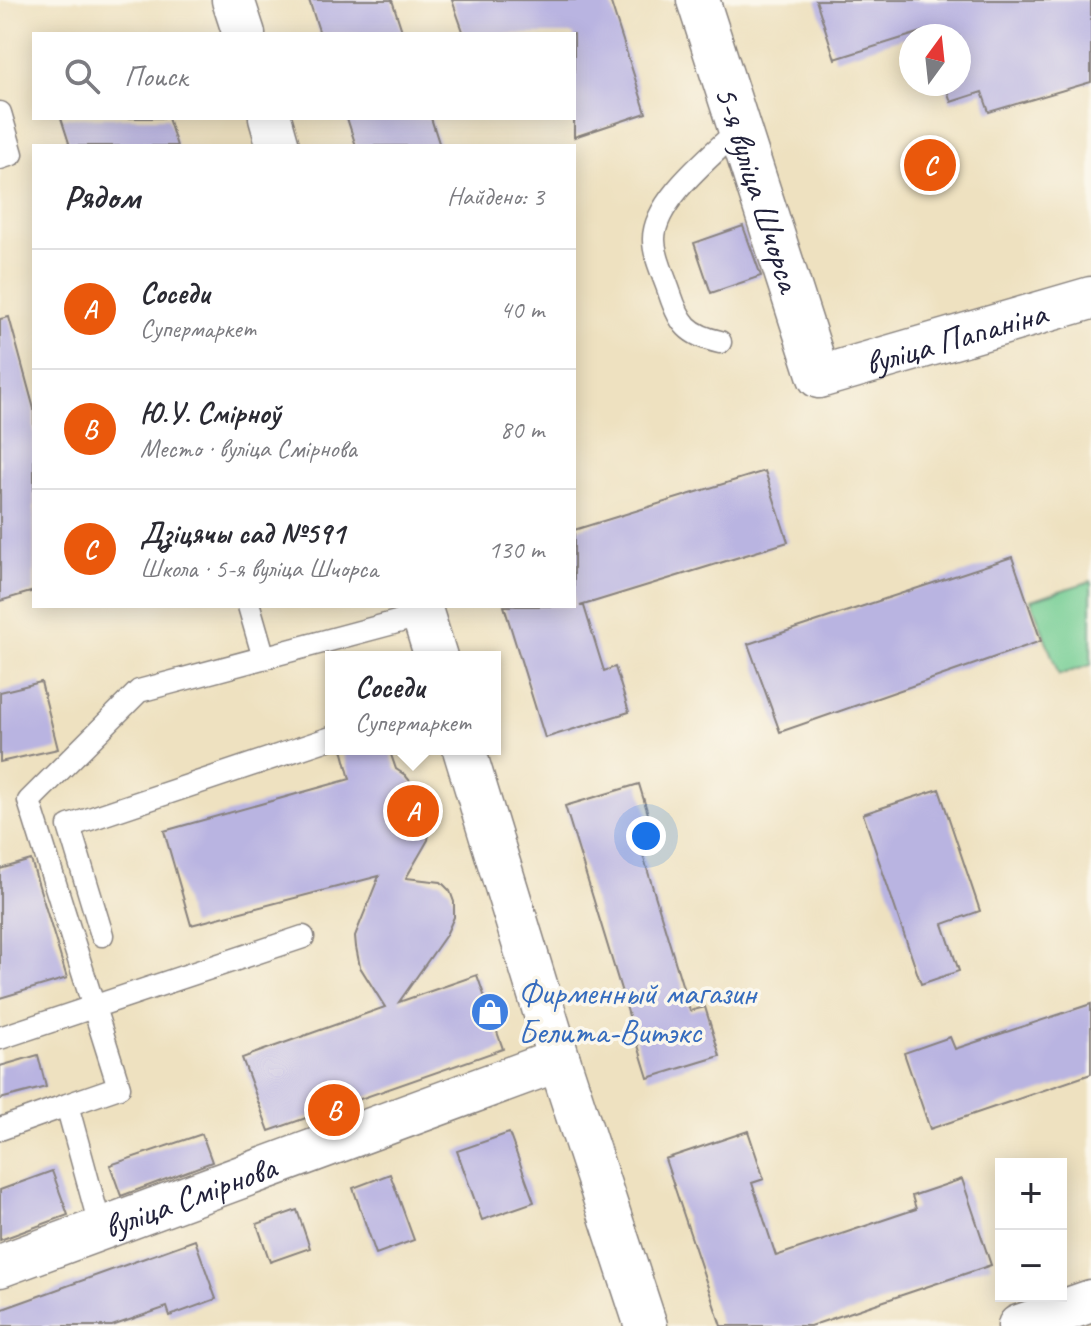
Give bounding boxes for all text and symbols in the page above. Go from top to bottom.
north arrow [899,24,971,96]
search box [32,32,576,120]
icon: search [60,54,104,98]
text: Поиск [124,57,187,95]
street label: 5-я вуліца Шчорса [705,81,812,300]
pin: C [904,135,956,195]
text: Рядом [64,175,140,218]
text: Найдено: 3 [447,180,544,213]
text: Соседи [140,274,210,312]
street label: вуліца Папаніна [860,291,1053,385]
text: A [83,293,97,326]
text: 40 m [500,293,544,326]
text: Супермаркет [140,312,256,345]
text: Ю.У. Смірноў [140,394,280,432]
text: B [83,413,97,446]
text: 80 m [500,413,544,446]
text: Место · вуліца Смірнова [140,432,357,465]
text: Дзіцячы сад №591 [140,514,345,552]
text: C [84,533,96,566]
text: 130 m [488,533,544,566]
text: Школа · 5-я вуліца Шчорса [140,552,378,585]
popup [325,651,501,755]
text: Соседи [355,668,425,706]
text: Супермаркет [355,706,471,739]
pin: A [387,781,439,841]
your location [626,816,666,856]
place label: Фирменный магазин Белита-Витэкс [518,971,758,1053]
shop icon: Фирменный магазин Белита-Витэкс [469,991,511,1033]
pin: B [308,1080,360,1140]
street label: вуліца Смірнова [98,1144,284,1248]
map controls [995,1158,1067,1302]
button: + [995,1158,1067,1230]
button: − [995,1230,1067,1302]

